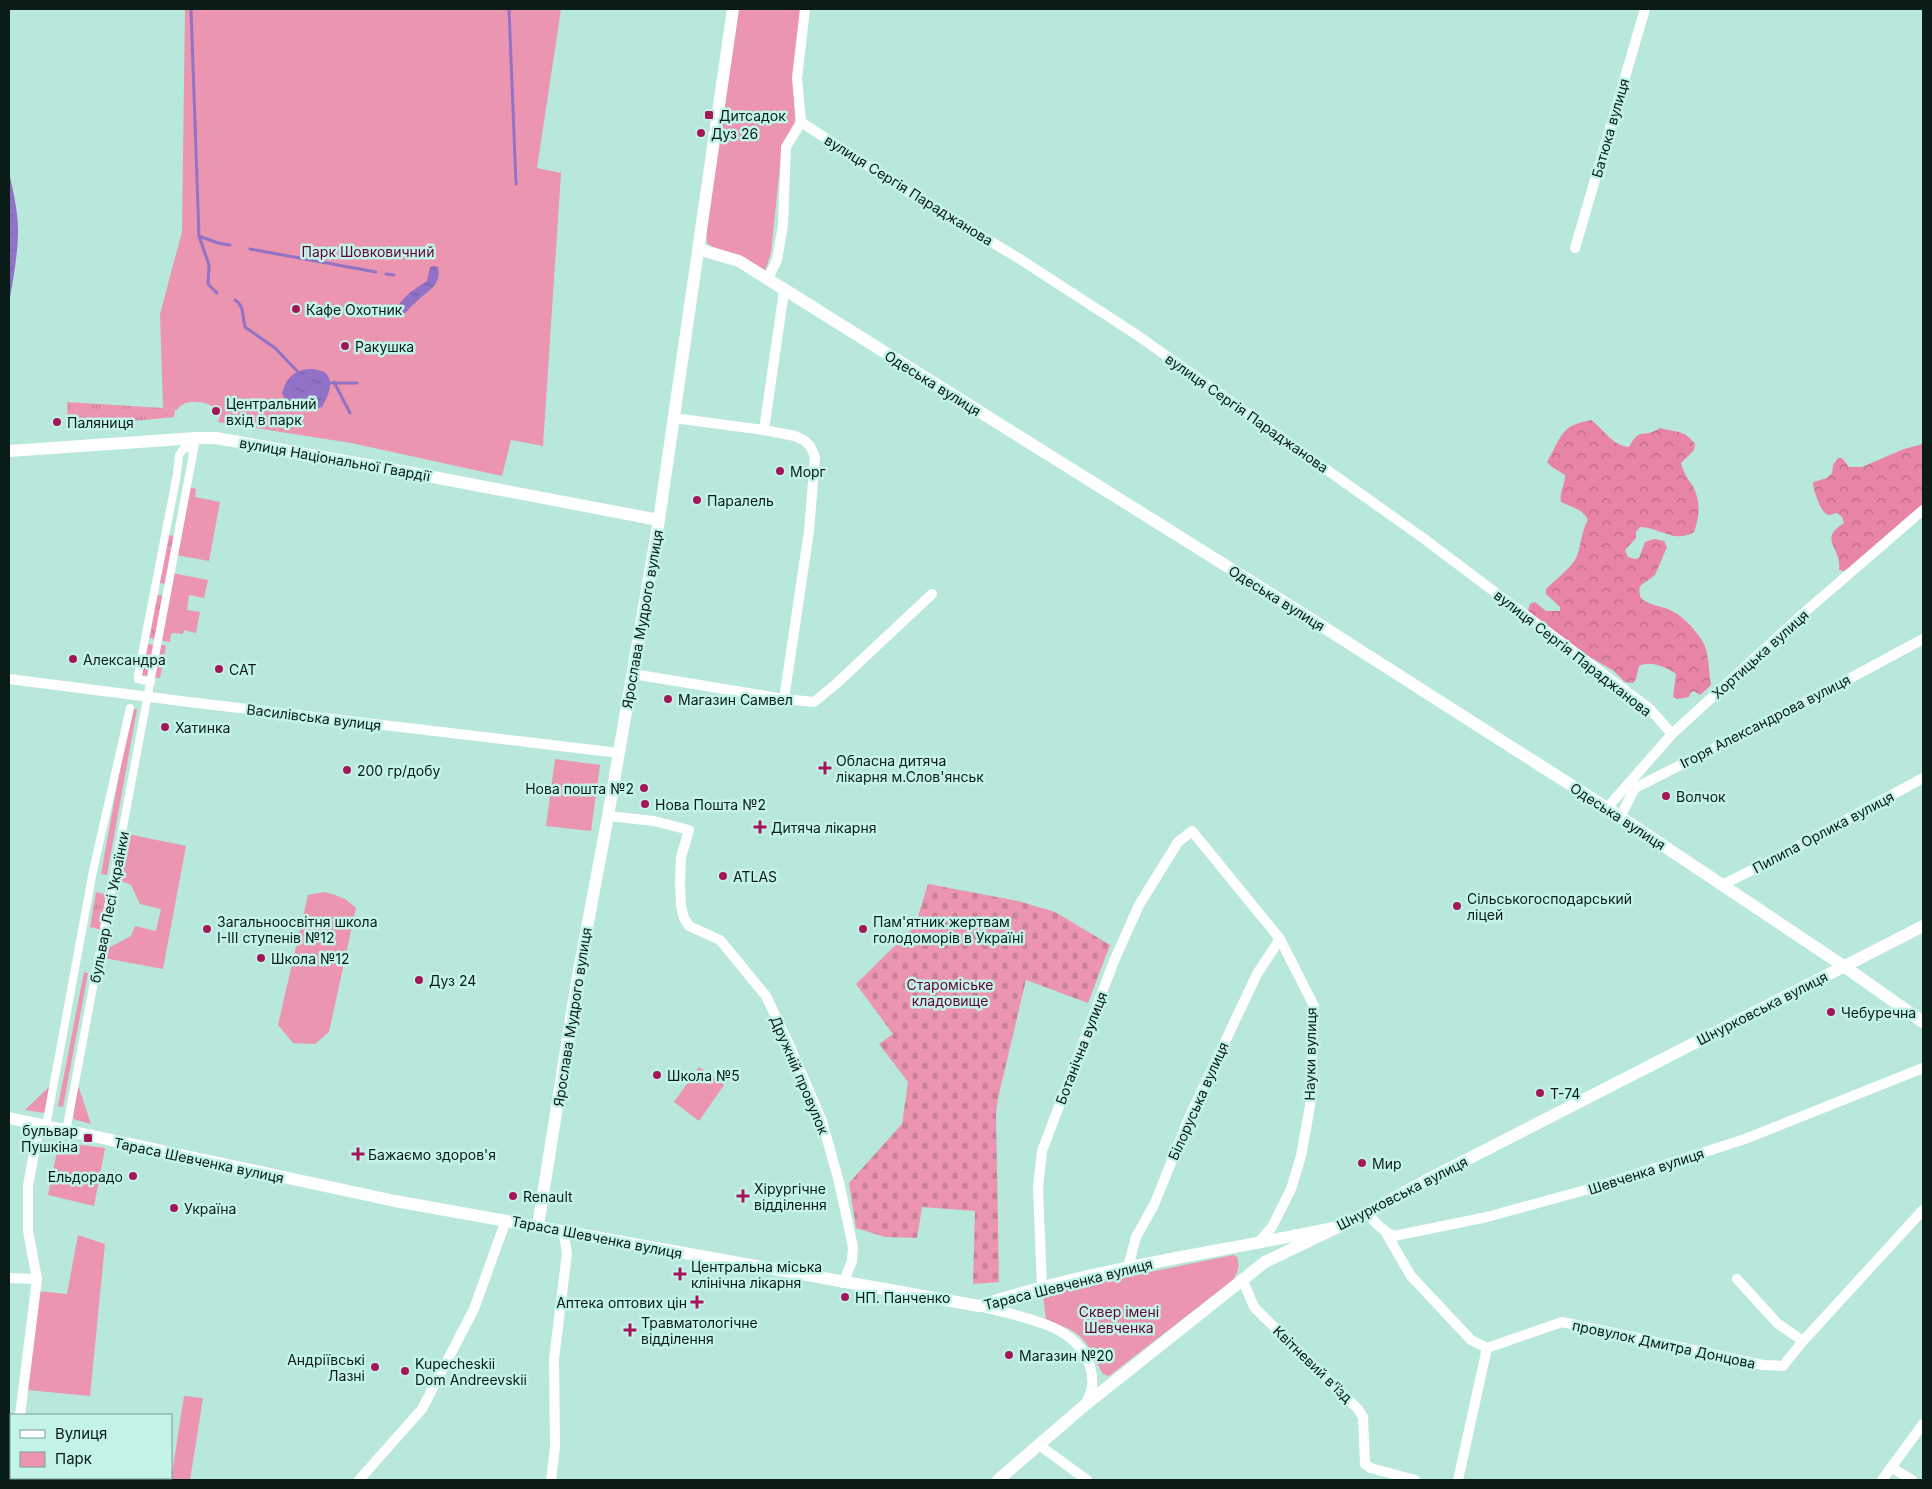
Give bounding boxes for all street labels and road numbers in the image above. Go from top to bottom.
street label: Батюка вулиця [1588,76,1632,180]
street label: вулиця Сергія Параджанова [822,131,996,249]
street label: Одеська вулиця [882,347,984,419]
street label: вулиця Сергія Параджанова [1162,350,1332,476]
street label: вулиця Національної Гвардії [238,434,432,484]
street label: Ярослава Мудрого вулиця [618,528,666,710]
street label: Одеська вулиця [1226,562,1328,634]
street label: вулиця Сергія Параджанова [1491,586,1655,720]
street label: Хортицька вулиця [1708,606,1812,702]
street label: Ігоря Александрова вулиця [1677,671,1853,771]
street label: Василівська вулиця [246,700,382,734]
street label: Одеська вулиця [1567,779,1669,853]
street label: Пилипа Орлика вулиця [1749,787,1897,877]
street label: бульвар Лесі Українки [86,830,132,984]
street label: Ярослава Мудрого вулиця [549,926,595,1108]
street label: Шнурковська вулиця [1694,968,1830,1048]
street label: Ботанічна вулиця [1052,989,1110,1107]
street label: Науки вулиця [1301,1007,1319,1101]
street label: Дружній провулок [767,1013,833,1137]
street label: Білоруська вулиця [1164,1039,1232,1163]
street label: Тараса Шевченка вулиця [112,1134,286,1186]
street label: Шевченка вулиця [1586,1144,1706,1198]
street label: Шнурковська вулиця [1334,1153,1470,1233]
street label: Тараса Шевченка вулиця [510,1212,684,1262]
street label: Тараса Шевченка вулиця [982,1255,1154,1313]
street label: провулок Дмитра Донцова [1571,1316,1757,1372]
street label: Квітневий в'їзд [1270,1322,1356,1406]

